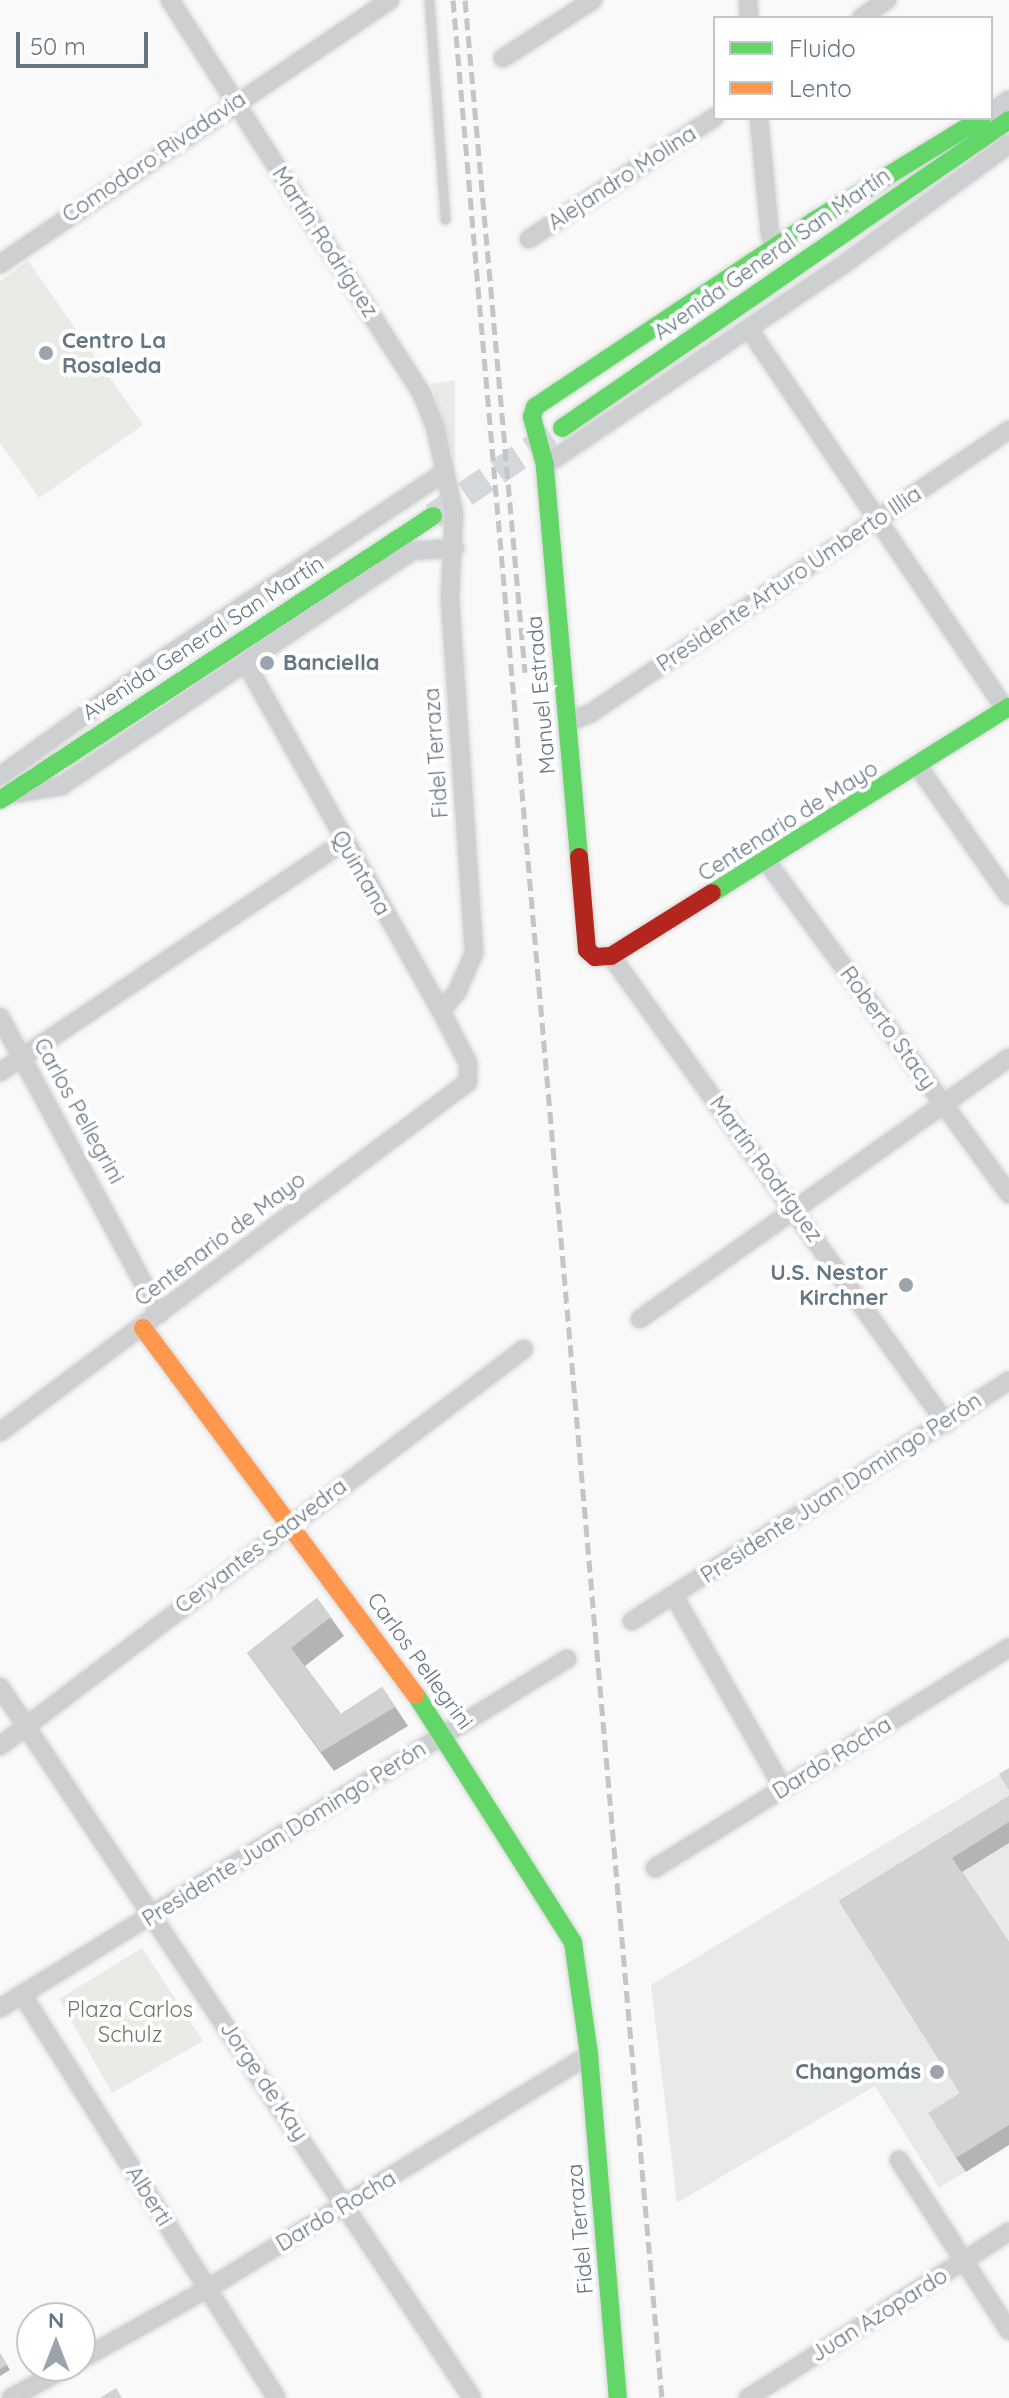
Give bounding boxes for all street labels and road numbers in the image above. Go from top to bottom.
street label: Comodoro Rivadavia [57,86,251,228]
street label: Alejandro Molina [543,120,701,236]
street label: Martín Rodríguez [266,162,384,322]
street label: Avenida General San Martín [649,162,895,346]
street label: Presidente Arturo Umberto Illia [652,481,926,677]
street label: Avenida General San Martín [77,550,329,726]
street label: Manuel Estrada [521,615,561,775]
street label: Fidel Terraza [418,687,454,819]
street label: Centenario de Mayo [693,755,883,887]
street label: Quintana [326,826,396,920]
street label: Roberto Stacy [834,961,942,1095]
street label: Carlos Pellegrini [28,1034,130,1188]
street label: Martín Rodríguez [704,1091,828,1247]
street label: Centenario de Mayo [129,1166,311,1312]
street label: Presidente Juan Domingo Perón [696,1387,986,1589]
street label: Cervantes Saavedra [170,1473,352,1619]
street label: Carlos Pellegrini [362,1588,478,1734]
street label: Dardo Rocha [768,1711,896,1805]
street label: Presidente Juan Domingo Perón [137,1736,431,1932]
street label: Jorge de Kay [214,2016,314,2146]
street label: Alberti [120,2161,178,2231]
street label: Fidel Terraza [561,2163,599,2295]
street label: Dardo Rocha [271,2165,401,2257]
street label: Juan Azopardo [806,2262,952,2368]

